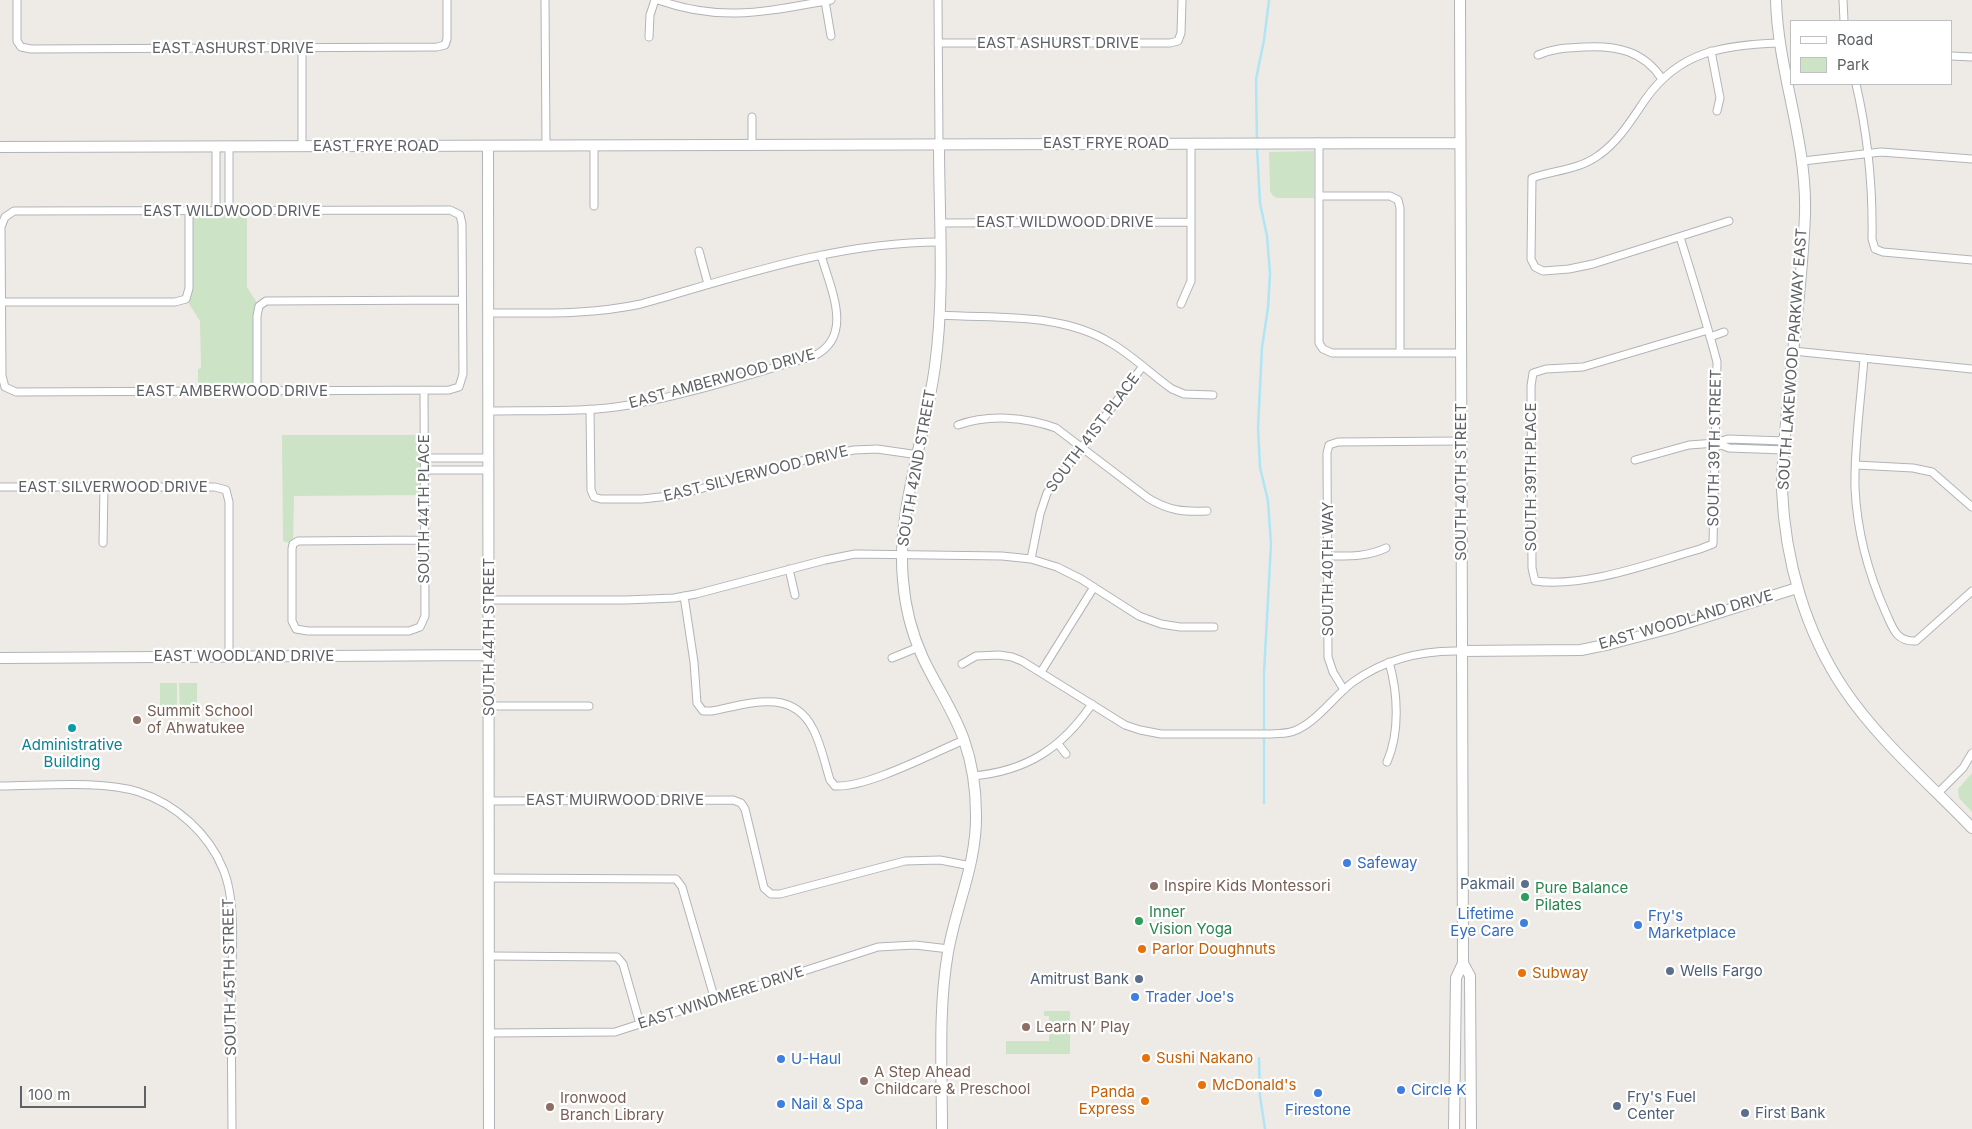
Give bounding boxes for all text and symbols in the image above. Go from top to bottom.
legend [1790,20,1952,85]
text: Road [1837,30,1873,49]
street label: EAST ASHURST DRIVE [977,34,1139,52]
street label: EAST ASHURST DRIVE [152,39,314,57]
text: Park [1837,55,1869,74]
street label: EAST FRYE ROAD [1043,134,1169,152]
street label: EAST FRYE ROAD [313,137,439,155]
street label: EAST WILDWOOD DRIVE [143,202,321,220]
street label: EAST WILDWOOD DRIVE [976,213,1154,231]
street label: SOUTH LAKEWOOD PARKWAY EAST [1775,227,1811,491]
street label: EAST AMBERWOOD DRIVE [627,345,817,413]
street label: SOUTH 39TH STREET [1705,369,1725,527]
street label: SOUTH 41ST PLACE [1042,370,1144,496]
street label: EAST AMBERWOOD DRIVE [136,382,328,400]
street label: SOUTH 42ND STREET [894,388,940,548]
street label: SOUTH 40TH STREET [1452,403,1470,561]
street label: SOUTH 39TH PLACE [1522,403,1540,551]
street label: SOUTH 44TH PLACE [415,434,433,584]
street label: EAST SILVERWOOD DRIVE [662,442,850,506]
street label: EAST SILVERWOOD DRIVE [18,478,208,496]
street label: SOUTH 40TH WAY [1319,502,1337,636]
street label: SOUTH 44TH STREET [480,558,498,716]
street label: EAST WOODLAND DRIVE [1597,586,1775,654]
street label: EAST WOODLAND DRIVE [154,647,334,665]
place label: Summit School of Ahwatukee [147,702,253,737]
marker: Summit School of Ahwatukee [131,714,143,726]
marker: Administrative Building [66,722,78,734]
place label: Administrative Building [21,736,123,771]
street label: EAST MUIRWOOD DRIVE [526,791,704,809]
place label: Safeway [1357,854,1418,872]
marker: Safeway [1341,857,1353,869]
place label: Pakmail [1460,875,1515,893]
place label: Inspire Kids Montessori [1164,877,1331,895]
marker: Pakmail [1519,878,1531,890]
place label: Pure Balance Pilates [1535,879,1628,914]
marker: Inspire Kids Montessori [1148,880,1160,892]
marker: Pure Balance Pilates [1519,891,1531,903]
street label: SOUTH 45TH STREET [220,898,240,1056]
place label: Inner Vision Yoga [1149,903,1232,938]
place label: Lifetime Eye Care [1450,905,1514,940]
place label: Fry's Marketplace [1648,907,1736,942]
marker: Inner Vision Yoga [1133,915,1145,927]
marker: Lifetime Eye Care [1518,917,1530,929]
marker: Fry's Marketplace [1632,919,1644,931]
place label: Parlor Doughnuts [1152,940,1276,958]
marker: Parlor Doughnuts [1136,943,1148,955]
place label: Wells Fargo [1680,962,1763,980]
street label: EAST WINDMERE DRIVE [636,963,806,1033]
place label: Subway [1532,964,1588,982]
marker: Wells Fargo [1664,965,1676,977]
marker: Subway [1516,967,1528,979]
place label: Amitrust Bank [1030,970,1129,988]
marker: Amitrust Bank [1133,973,1145,985]
place label: Trader Joe's [1145,988,1234,1006]
marker: Trader Joe's [1129,991,1141,1003]
place label: Learn N’ Play [1036,1018,1130,1036]
marker: Learn N’ Play [1020,1021,1032,1033]
place label: Sushi Nakano [1156,1049,1253,1067]
place label: U-Haul [791,1050,841,1068]
marker: Sushi Nakano [1140,1052,1152,1064]
marker: U-Haul [775,1053,787,1065]
place label: A Step Ahead Childcare & Preschool [874,1063,1030,1098]
marker: A Step Ahead Childcare & Preschool [858,1075,870,1087]
scale bar [22,1076,149,1108]
place label: McDonald's [1212,1076,1296,1094]
marker: McDonald's [1196,1079,1208,1091]
place label: Circle K [1411,1081,1466,1099]
place label: Panda Express [1079,1083,1135,1118]
marker: Circle K [1395,1084,1407,1096]
text: 100 m [28,1085,70,1104]
marker: Firestone [1312,1087,1324,1099]
place label: Fry's Fuel Center [1627,1088,1696,1123]
place label: Ironwood Branch Library [560,1089,664,1124]
place label: Nail & Spa [791,1095,863,1113]
marker: Panda Express [1139,1095,1151,1107]
marker: Nail & Spa [775,1098,787,1110]
marker: Fry's Fuel Center [1611,1100,1623,1112]
marker: Ironwood Branch Library [544,1101,556,1113]
place label: Firestone [1285,1101,1351,1119]
place label: First Bank [1755,1104,1826,1122]
marker: First Bank [1739,1107,1751,1119]

